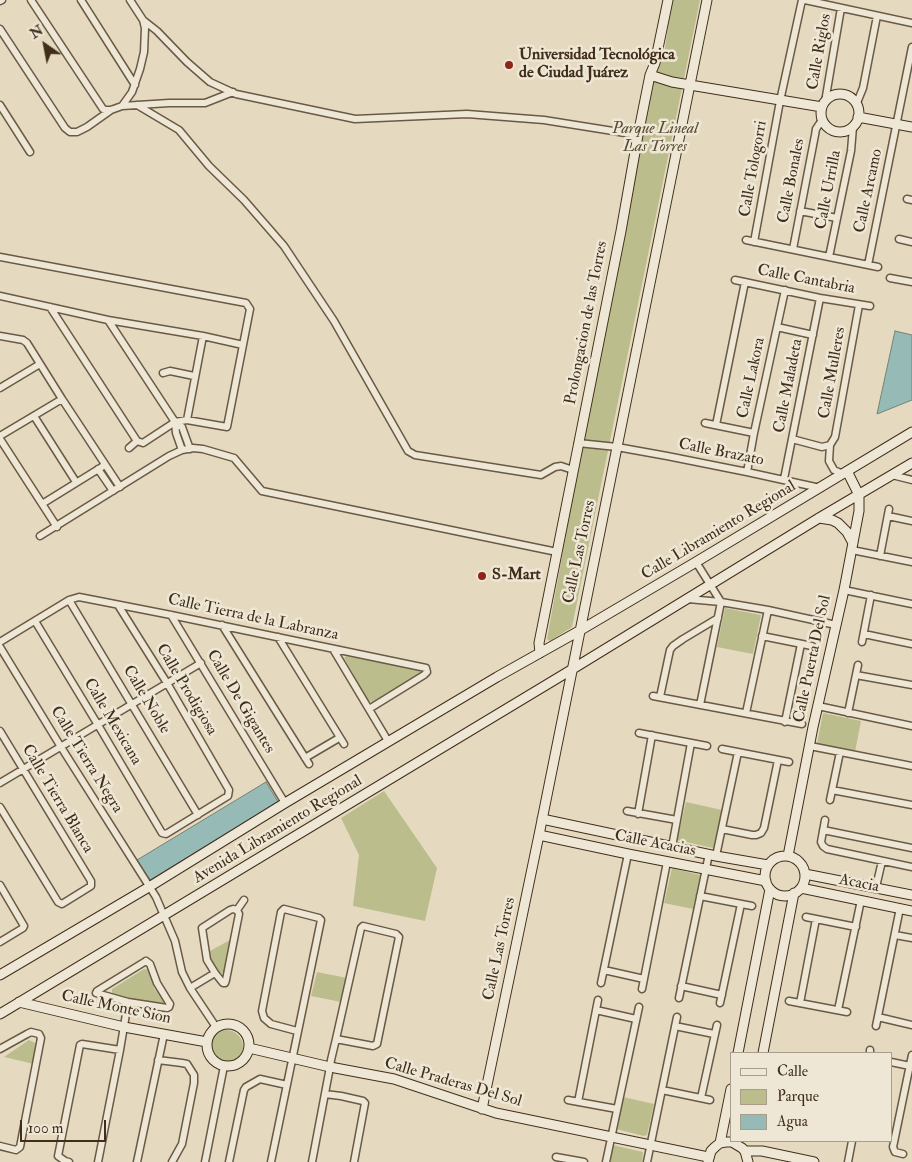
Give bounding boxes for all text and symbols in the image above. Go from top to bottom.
street label: Calle Riglos [804,12,836,92]
north arrow [20,20,70,70]
text: N [27,21,46,43]
place label: Universidad Tecnológica de Ciudad Juárez [519,46,675,84]
marker: Universidad Tecnológica de Ciudad Juárez [503,59,515,71]
street label: Calle Tologorri [736,119,772,219]
park label: Parque Lineal Las Torres [612,120,698,158]
street label: Calle Bonales [774,137,810,225]
street label: Calle Arcamo [851,147,887,235]
street label: Calle Urrilla [812,149,846,231]
street label: Prolongacion de las Torres [562,240,612,406]
street label: Calle Cantabria [755,261,857,299]
street label: Calle Mulleres [815,326,851,420]
street label: Calle Lakora [734,336,770,420]
street label: Calle Maladeta [770,337,808,435]
street label: Calle Brazato [677,435,765,471]
street label: Calle Libramiento Regional [638,477,800,585]
street label: Calle Las Torres [560,499,600,605]
place label: S-Mart [492,566,541,586]
marker: S-Mart [476,570,488,582]
street label: Calle Tierra de la Labranza [166,591,340,645]
street label: Calle Puerta Del Sol [790,594,836,724]
street label: Calle Prodigiosa [151,641,221,739]
street label: Calle De Gigantes [202,647,278,757]
street label: Calle Noble [118,662,174,738]
street label: Calle Mexicana [79,675,145,769]
street label: Calle Tierra Negra [46,703,126,817]
street label: Calle Tierra Blanca [17,741,97,857]
street label: Avenida Libramiento Regional [190,772,366,888]
street label: Calle Acacias [613,827,697,861]
street label: Acacia [837,871,881,897]
street label: Calle Las Torres [480,896,520,1002]
street label: Calle Monte Sion [59,987,173,1029]
legend [730,1052,892,1142]
street label: Calle Praderas Del Sol [382,1054,524,1112]
text: Calle [777,1062,808,1081]
text: Parque [777,1087,819,1106]
scale bar [22,1110,109,1142]
text: Agua [777,1112,808,1131]
text: 100 m [28,1119,63,1138]

